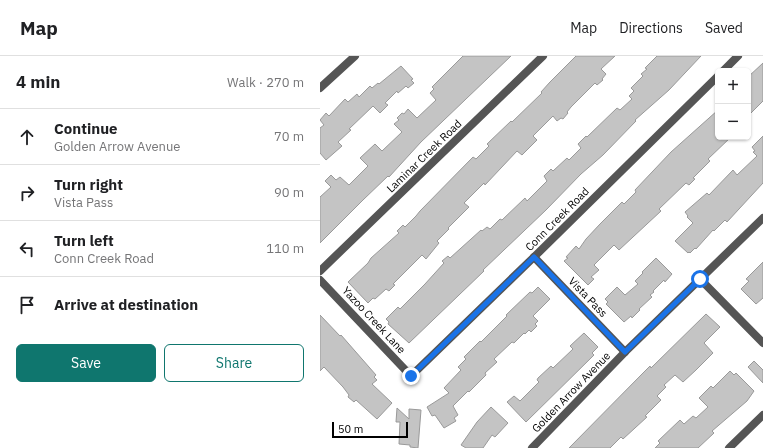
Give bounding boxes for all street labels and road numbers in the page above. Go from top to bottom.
street label: Laminar Creek Road [384,117,464,195]
street label: Conn Creek Road [522,184,592,254]
street label: Vista Pass [566,274,610,320]
street label: Yazoo Creek Lane [339,284,409,356]
street label: Golden Arrow Avenue [529,349,613,435]

